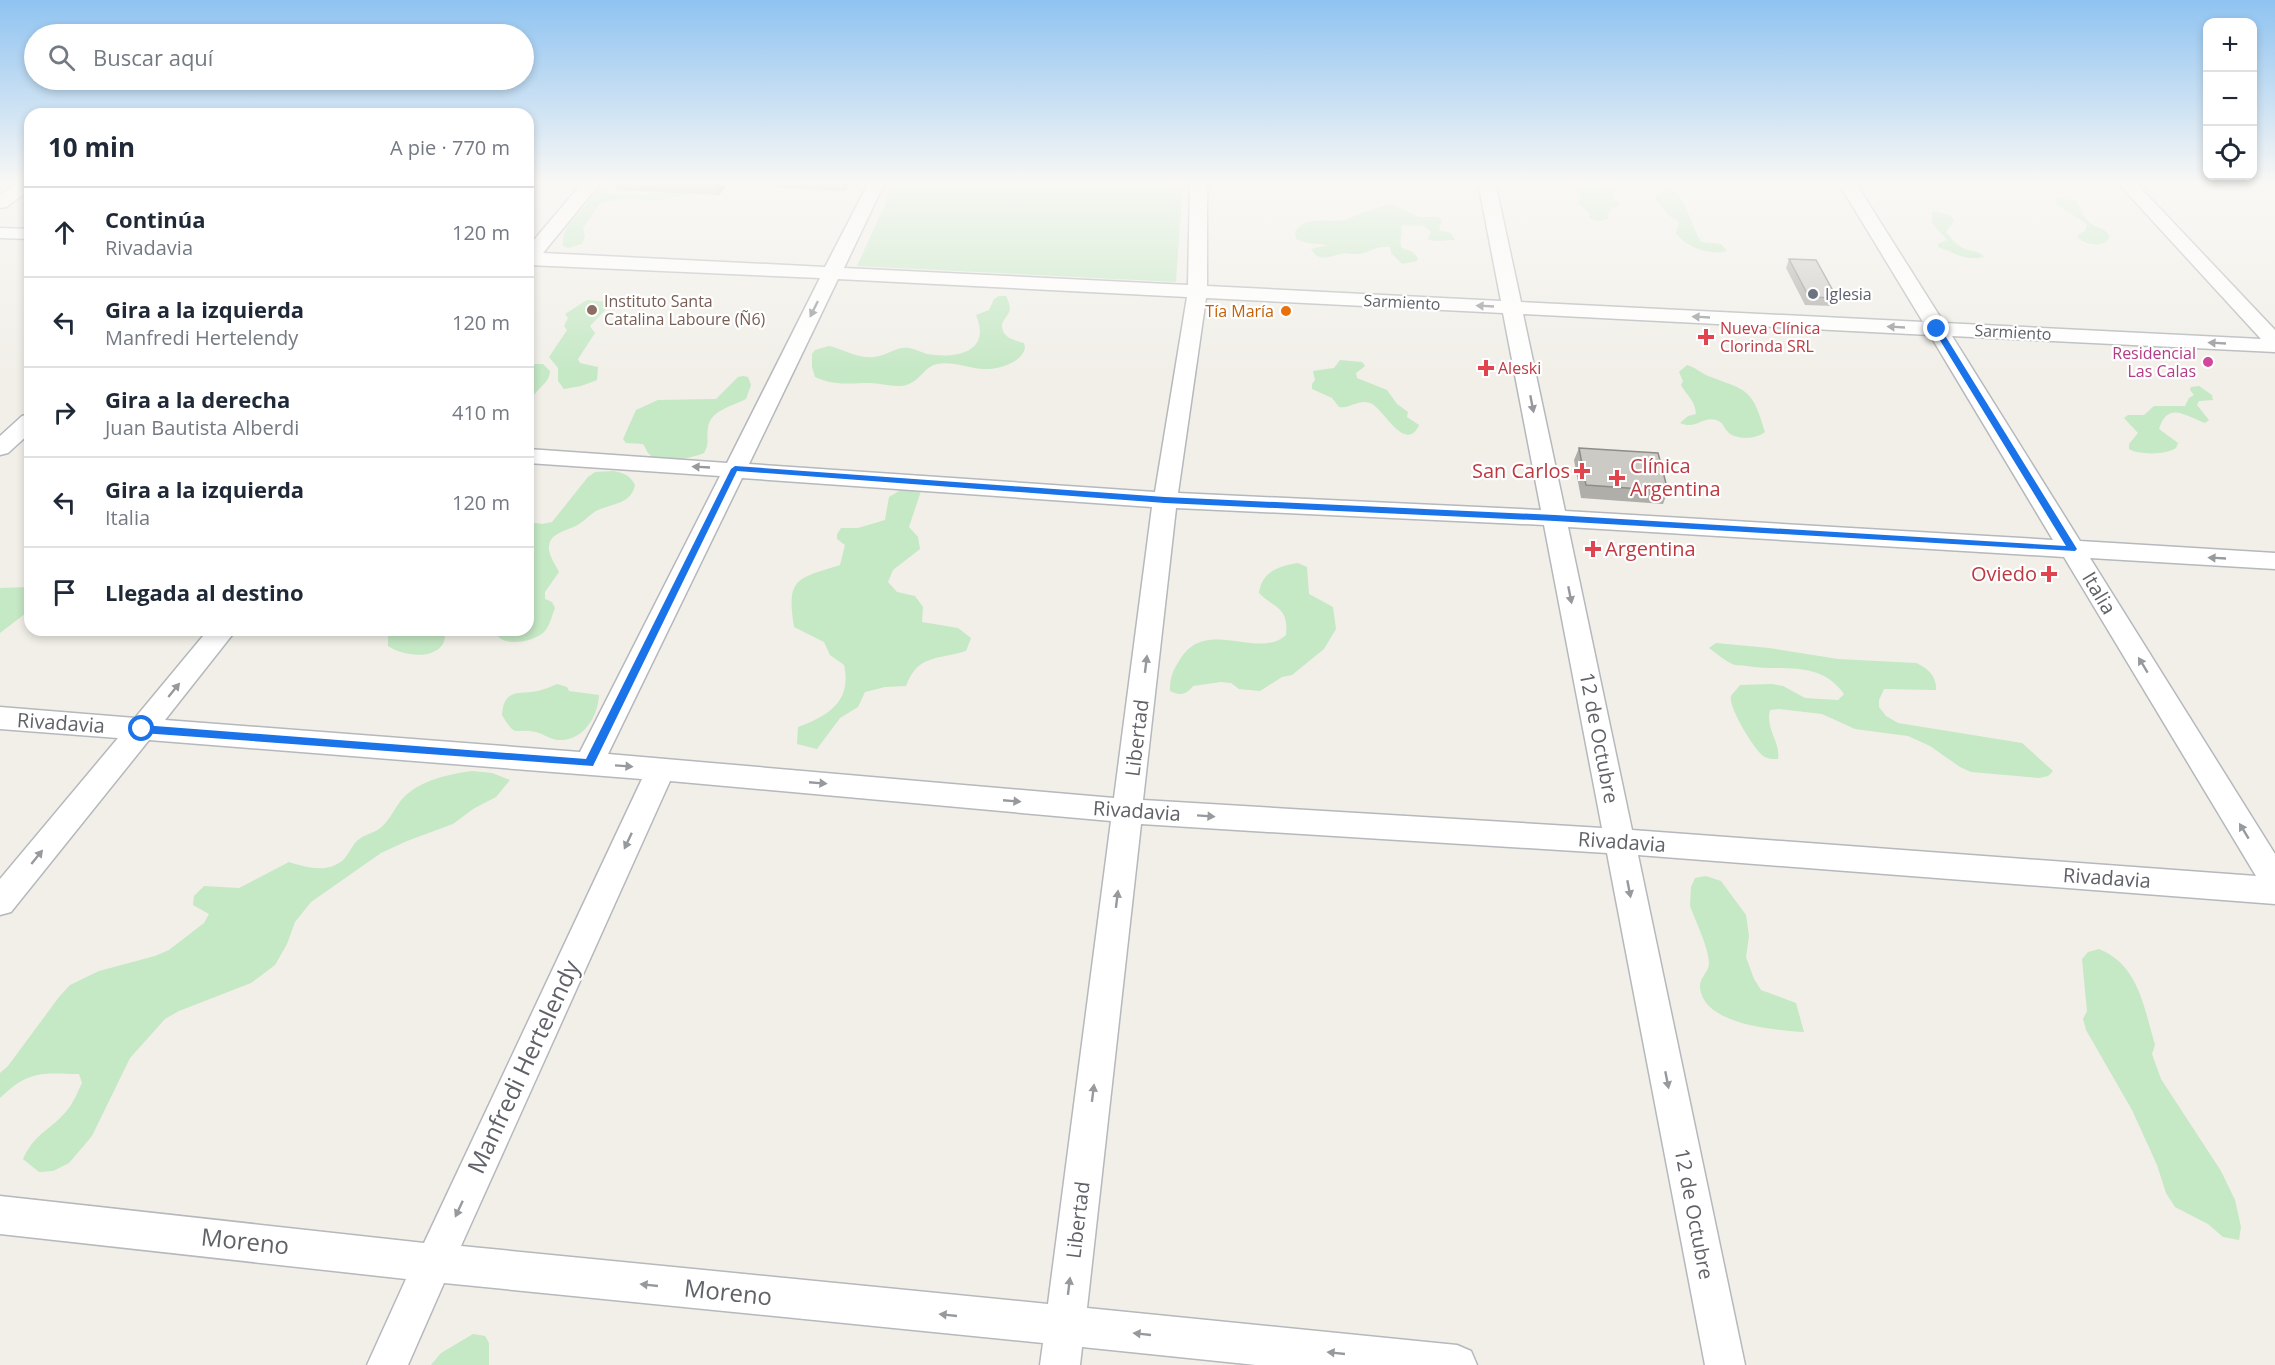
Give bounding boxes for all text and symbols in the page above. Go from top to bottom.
map controls [2203,18,2257,180]
button: + [2203,18,2257,72]
search box [24,24,534,90]
icon: search [45,41,78,74]
text: Buscar aquí [93,42,213,72]
button: − [2203,72,2257,126]
button: locate [2203,126,2257,180]
text: 10 min [48,129,135,165]
text: A pie · 770 m [390,134,510,161]
text: Continúa [105,204,206,234]
icon: ahead [48,216,81,249]
text: 120 m [452,219,510,246]
text: Rivadavia [105,234,193,261]
place label: Iglesia [1825,283,1872,305]
marker: Iglesia [1806,287,1820,301]
street label: Sarmiento [1363,289,1441,315]
place label: Instituto Santa Catalina Laboure (Ñ6) [604,290,766,330]
text: Gira a la izquierda [105,294,304,324]
place label: Tía María [1205,300,1274,322]
one-way arrow [809,301,818,318]
one-way arrow [1476,302,1495,311]
marker: Instituto Santa Catalina Laboure (Ñ6) [585,303,599,317]
marker: Tía María [1279,304,1293,318]
icon: left [48,306,81,339]
text: 120 m [452,309,510,336]
one-way arrow [1692,312,1711,321]
route end [1923,315,1949,341]
place label: Nueva Clínica Clorinda SRL [1720,317,1820,357]
street label: Sarmiento [1974,319,2052,345]
one-way arrow [1886,322,1905,331]
text: Manfredi Hertelendy [105,324,298,351]
marker: Nueva Clínica Clorinda SRL [1697,328,1715,346]
one-way arrow [2207,338,2226,347]
place label: Residencial Las Calas [2112,342,2196,382]
marker: Residencial Las Calas [2201,355,2215,369]
place label: Aleski [1498,357,1541,379]
marker: Aleski [1479,361,1493,375]
text: Gira a la derecha [105,384,290,414]
one-way arrow [1528,394,1537,413]
icon: right [48,396,81,429]
text: 410 m [452,399,510,426]
text: Juan Bautista Alberdi [105,414,299,441]
place label: Clínica Argentina [1630,452,1721,502]
place label: San Carlos [1472,457,1570,484]
one-way arrow [692,462,711,471]
marker: San Carlos [1575,464,1589,478]
marker: Clínica Argentina [1608,469,1626,487]
text: Gira a la izquierda [105,474,304,504]
icon: left [48,486,81,519]
text: 120 m [452,489,510,516]
text: Italia [105,504,150,531]
place label: Argentina [1605,535,1696,562]
marker: Argentina [1586,542,1600,556]
one-way arrow [2207,553,2226,562]
place label: Oviedo [1971,560,2037,587]
street label: Italia [2076,566,2123,619]
marker: Oviedo [2042,567,2056,581]
icon: arrive [48,576,81,609]
text: Llegada al destino [105,577,304,607]
one-way arrow [1566,586,1575,605]
one-way arrow [1141,654,1151,673]
one-way arrow [2137,657,2148,673]
street label: 12 de Octubre [1574,670,1625,806]
one-way arrow [168,682,181,698]
street label: Libertad [1118,698,1155,778]
street label: Rivadavia [16,706,106,739]
route start [128,715,154,741]
one-way arrow [614,761,633,770]
one-way arrow [808,778,827,788]
street label: Rivadavia [1092,794,1182,827]
one-way arrow [1003,796,1022,806]
one-way arrow [1197,811,1216,821]
one-way arrow [2239,823,2250,839]
street label: Rivadavia [1577,825,1667,858]
one-way arrow [623,832,632,849]
one-way arrow [30,850,43,865]
street label: Rivadavia [2062,861,2152,894]
one-way arrow [1625,880,1634,899]
one-way arrow [1113,889,1122,908]
street label: Manfredi Hertelendy [459,953,587,1178]
one-way arrow [1663,1071,1672,1090]
one-way arrow [1089,1083,1098,1102]
street label: 12 de Octubre [1669,1146,1720,1282]
street label: Libertad [1059,1180,1096,1260]
one-way arrow [454,1200,463,1217]
street label: Moreno [199,1219,291,1262]
street label: Moreno [682,1270,774,1313]
one-way arrow [1065,1277,1074,1296]
one-way arrow [640,1280,659,1290]
one-way arrow [938,1310,957,1320]
one-way arrow [1132,1329,1151,1339]
one-way arrow [1326,1348,1345,1358]

